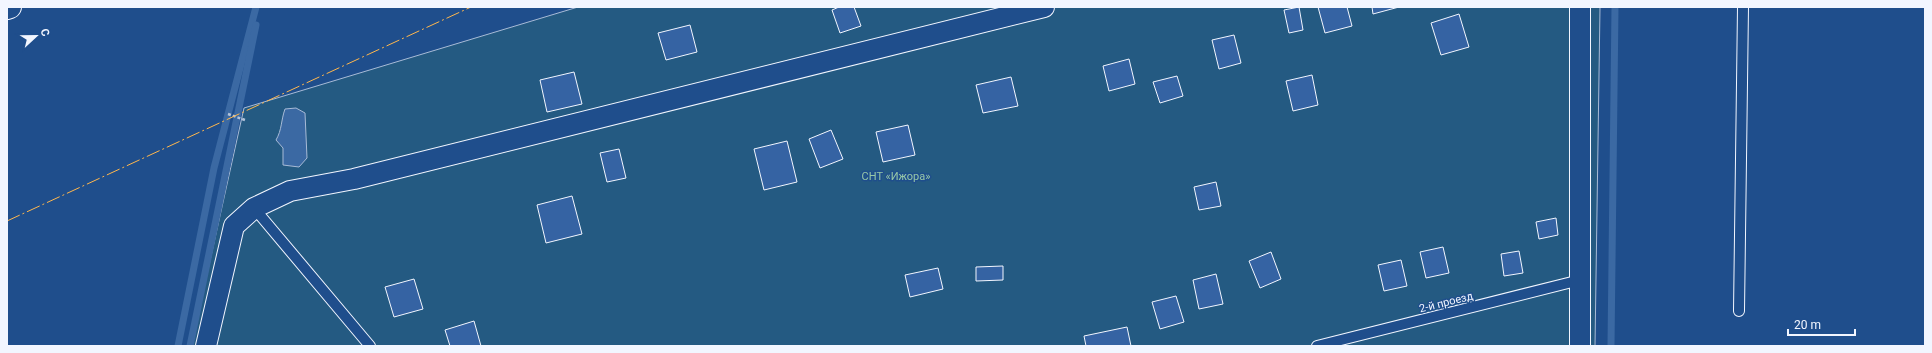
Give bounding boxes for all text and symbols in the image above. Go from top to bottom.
north arrow [16,16,56,56]
text: С [37,27,52,38]
park label: СНТ «Ижора» [862,170,930,183]
street label: 2-й проезд [1418,289,1475,315]
scale bar [1788,311,1855,337]
text: 20 m [1794,318,1821,332]

